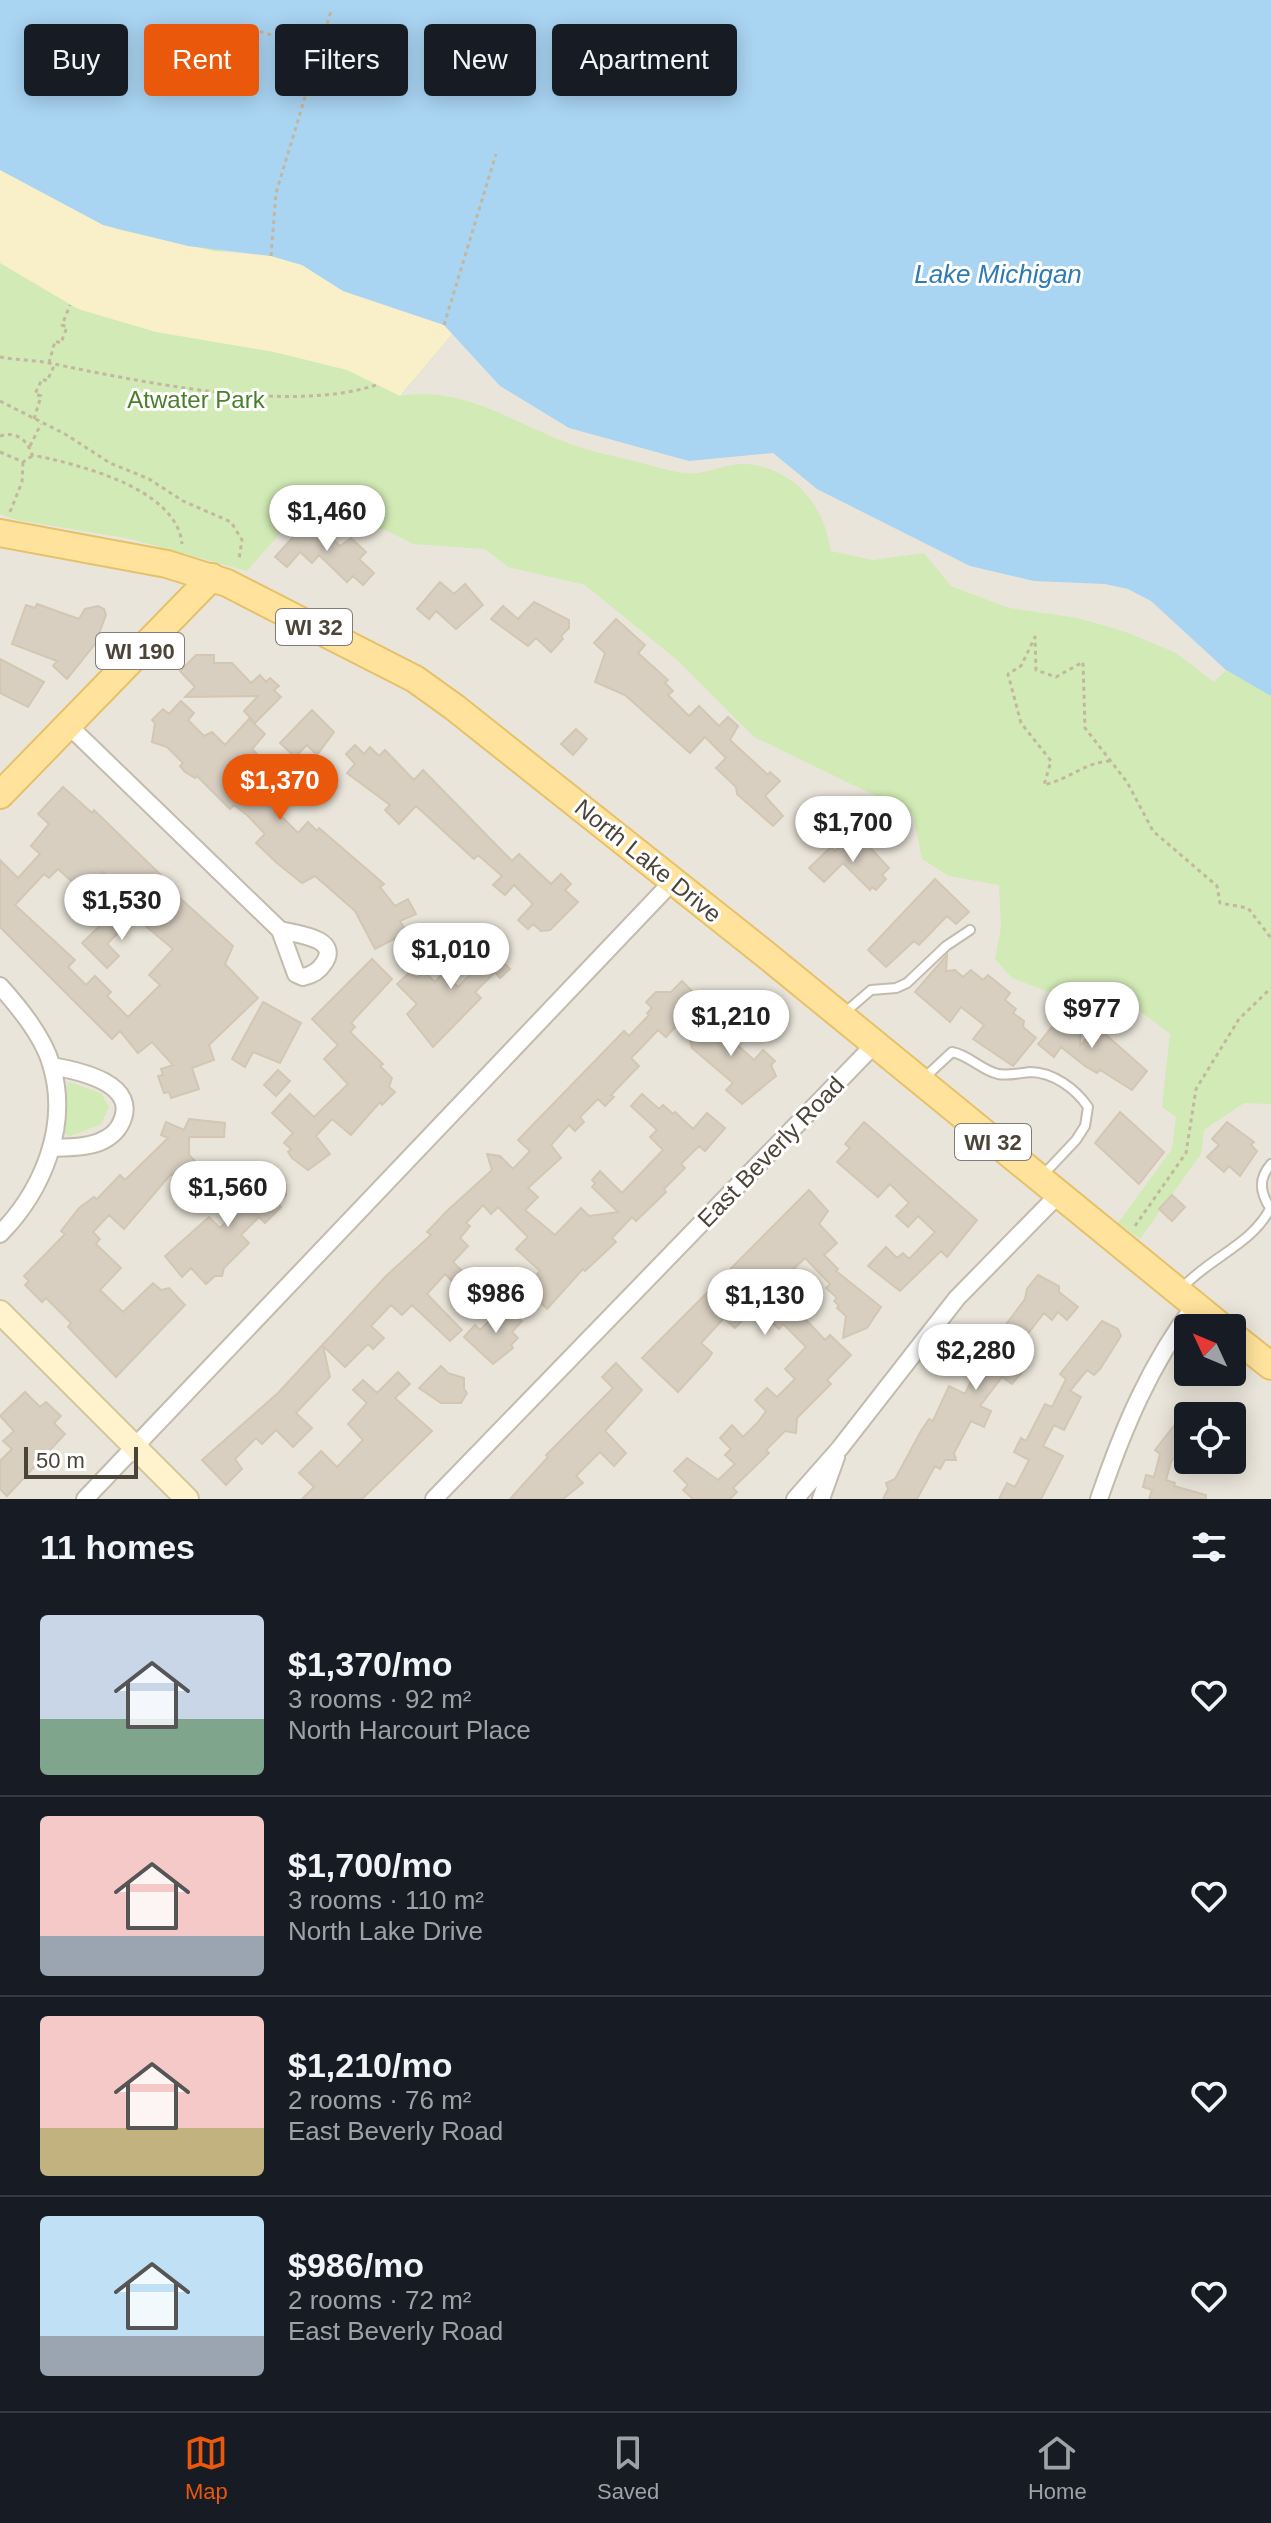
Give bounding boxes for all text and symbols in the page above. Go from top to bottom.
chip: Buy [24,24,128,96]
chip: Rent [144,24,259,96]
chip: Filters [275,24,408,96]
chip: New [424,24,536,96]
chip: Apartment [552,24,737,96]
water label: Lake Michigan [914,259,1082,289]
park label: Atwater Park [127,386,266,413]
pin: $1,460 [262,485,392,553]
text: $1,460 [287,496,367,526]
road number: WI 32 [276,609,352,645]
road number: WI 190 [96,633,184,669]
pin: $1,370 [215,754,345,822]
text: $1,370 [240,765,320,795]
street label: North Lake Drive [570,793,727,928]
pin: $1,700 [788,796,918,864]
text: $1,700 [813,807,893,837]
pin: $1,530 [57,874,187,942]
text: $1,530 [82,885,162,915]
pin: $1,010 [386,923,516,991]
text: $1,010 [411,934,491,964]
pin: $977 [1045,982,1139,1050]
pin: $1,210 [666,990,796,1058]
text: $977 [1063,993,1121,1023]
text: $1,210 [691,1001,771,1031]
street label: East Beverly Road [692,1071,849,1233]
road number: WI 32 [955,1124,1031,1160]
pin: $1,560 [163,1161,293,1229]
text: $1,560 [188,1172,268,1202]
pin: $986 [449,1267,543,1335]
pin: $1,130 [700,1269,830,1337]
text: $986 [467,1278,525,1308]
text: $1,130 [725,1280,805,1310]
north arrow [1174,1314,1246,1386]
map controls [1174,1314,1246,1474]
pin: $2,280 [911,1324,1041,1392]
text: $2,280 [936,1335,1016,1365]
button: locate [1174,1402,1246,1474]
scale bar [24,1443,138,1479]
text: 50 m [36,1448,85,1473]
icon: filters [1187,1525,1231,1569]
text: 11 homes [40,1528,195,1566]
text: $1,370/mo [288,1645,452,1683]
icon: home [104,1647,200,1743]
icon: heart [1187,1673,1231,1717]
text: 3 rooms · 92 m² [288,1684,472,1714]
text: North Harcourt Place [288,1715,531,1745]
text: $1,700/mo [288,1846,452,1884]
icon: home [104,1848,200,1944]
icon: heart [1187,1874,1231,1918]
text: 3 rooms · 110 m² [288,1885,484,1915]
text: North Lake Drive [288,1916,483,1946]
text: $1,210/mo [288,2046,452,2084]
icon: home [104,2048,200,2144]
icon: heart [1187,2074,1231,2118]
text: 2 rooms · 76 m² [288,2085,472,2115]
text: East Beverly Road [288,2116,503,2146]
text: $986/mo [288,2246,424,2284]
icon: home [104,2248,200,2344]
icon: heart [1187,2274,1231,2318]
text: 2 rooms · 72 m² [288,2285,472,2315]
text: East Beverly Road [288,2316,503,2346]
tab: Map [184,2431,228,2505]
tab: Saved [597,2431,659,2505]
tab: Home [1028,2431,1087,2505]

